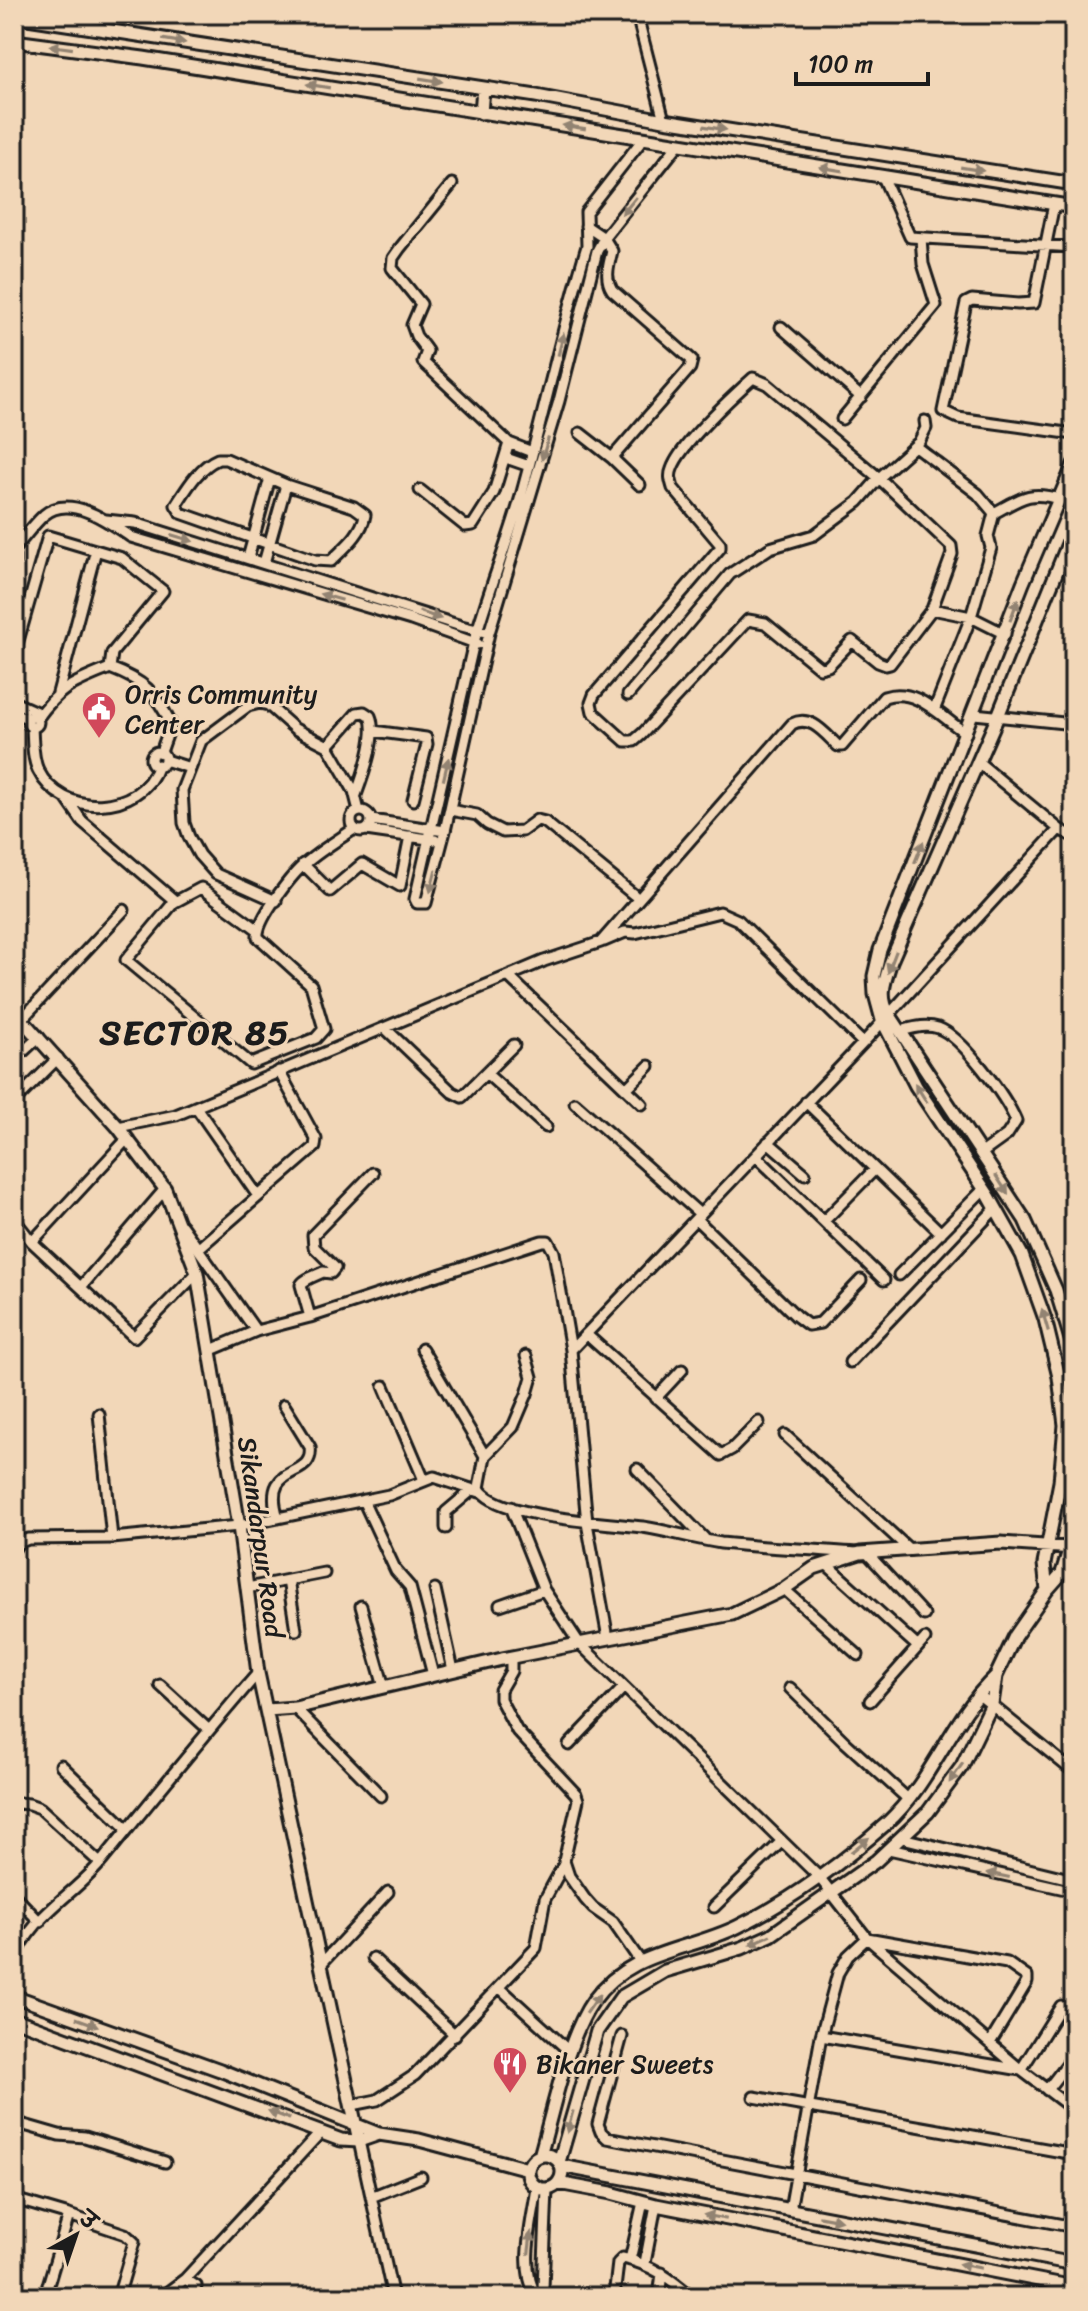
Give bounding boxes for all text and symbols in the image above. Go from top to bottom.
one-way arrow [162,35,187,48]
scale bar [796,36,928,86]
one-way arrow [48,40,73,53]
text: 100 m [808,43,873,85]
one-way arrow [419,75,444,87]
one-way arrow [305,79,330,92]
one-way arrow [562,120,587,133]
one-way arrow [703,122,728,135]
one-way arrow [818,162,843,175]
one-way arrow [960,163,985,175]
one-way arrow [622,196,638,216]
one-way arrow [555,332,567,357]
one-way arrow [538,437,551,461]
one-way arrow [170,532,194,545]
one-way arrow [318,590,342,603]
one-way arrow [1008,598,1020,622]
one-way arrow [418,610,442,622]
place label: Orris Community Center [125,671,318,747]
public building icon: Orris Community Center [80,690,118,740]
one-way arrow [440,756,453,781]
one-way arrow [913,840,926,864]
one-way arrow [426,869,439,894]
one-way arrow [885,950,898,974]
district label: SECTOR 85 [98,1003,291,1063]
one-way arrow [914,1082,928,1104]
one-way arrow [995,1174,1010,1195]
one-way arrow [1038,1308,1051,1332]
street label: Sikandarpur Road [224,1433,298,1643]
one-way arrow [949,1763,964,1784]
one-way arrow [850,1837,870,1854]
one-way arrow [985,1868,1010,1881]
one-way arrow [748,1933,772,1947]
one-way arrow [585,1993,600,2014]
one-way arrow [76,2017,100,2029]
place label: Bikaner Sweets [536,2041,714,2087]
restaurant icon: Bikaner Sweets [491,2045,529,2095]
one-way arrow [267,2108,291,2121]
one-way arrow [563,2109,575,2134]
north arrow [36,2195,116,2275]
text: उ [69,2199,108,2241]
one-way arrow [702,2210,727,2222]
one-way arrow [818,2212,843,2224]
one-way arrow [524,2230,537,2255]
one-way arrow [957,2260,982,2272]

